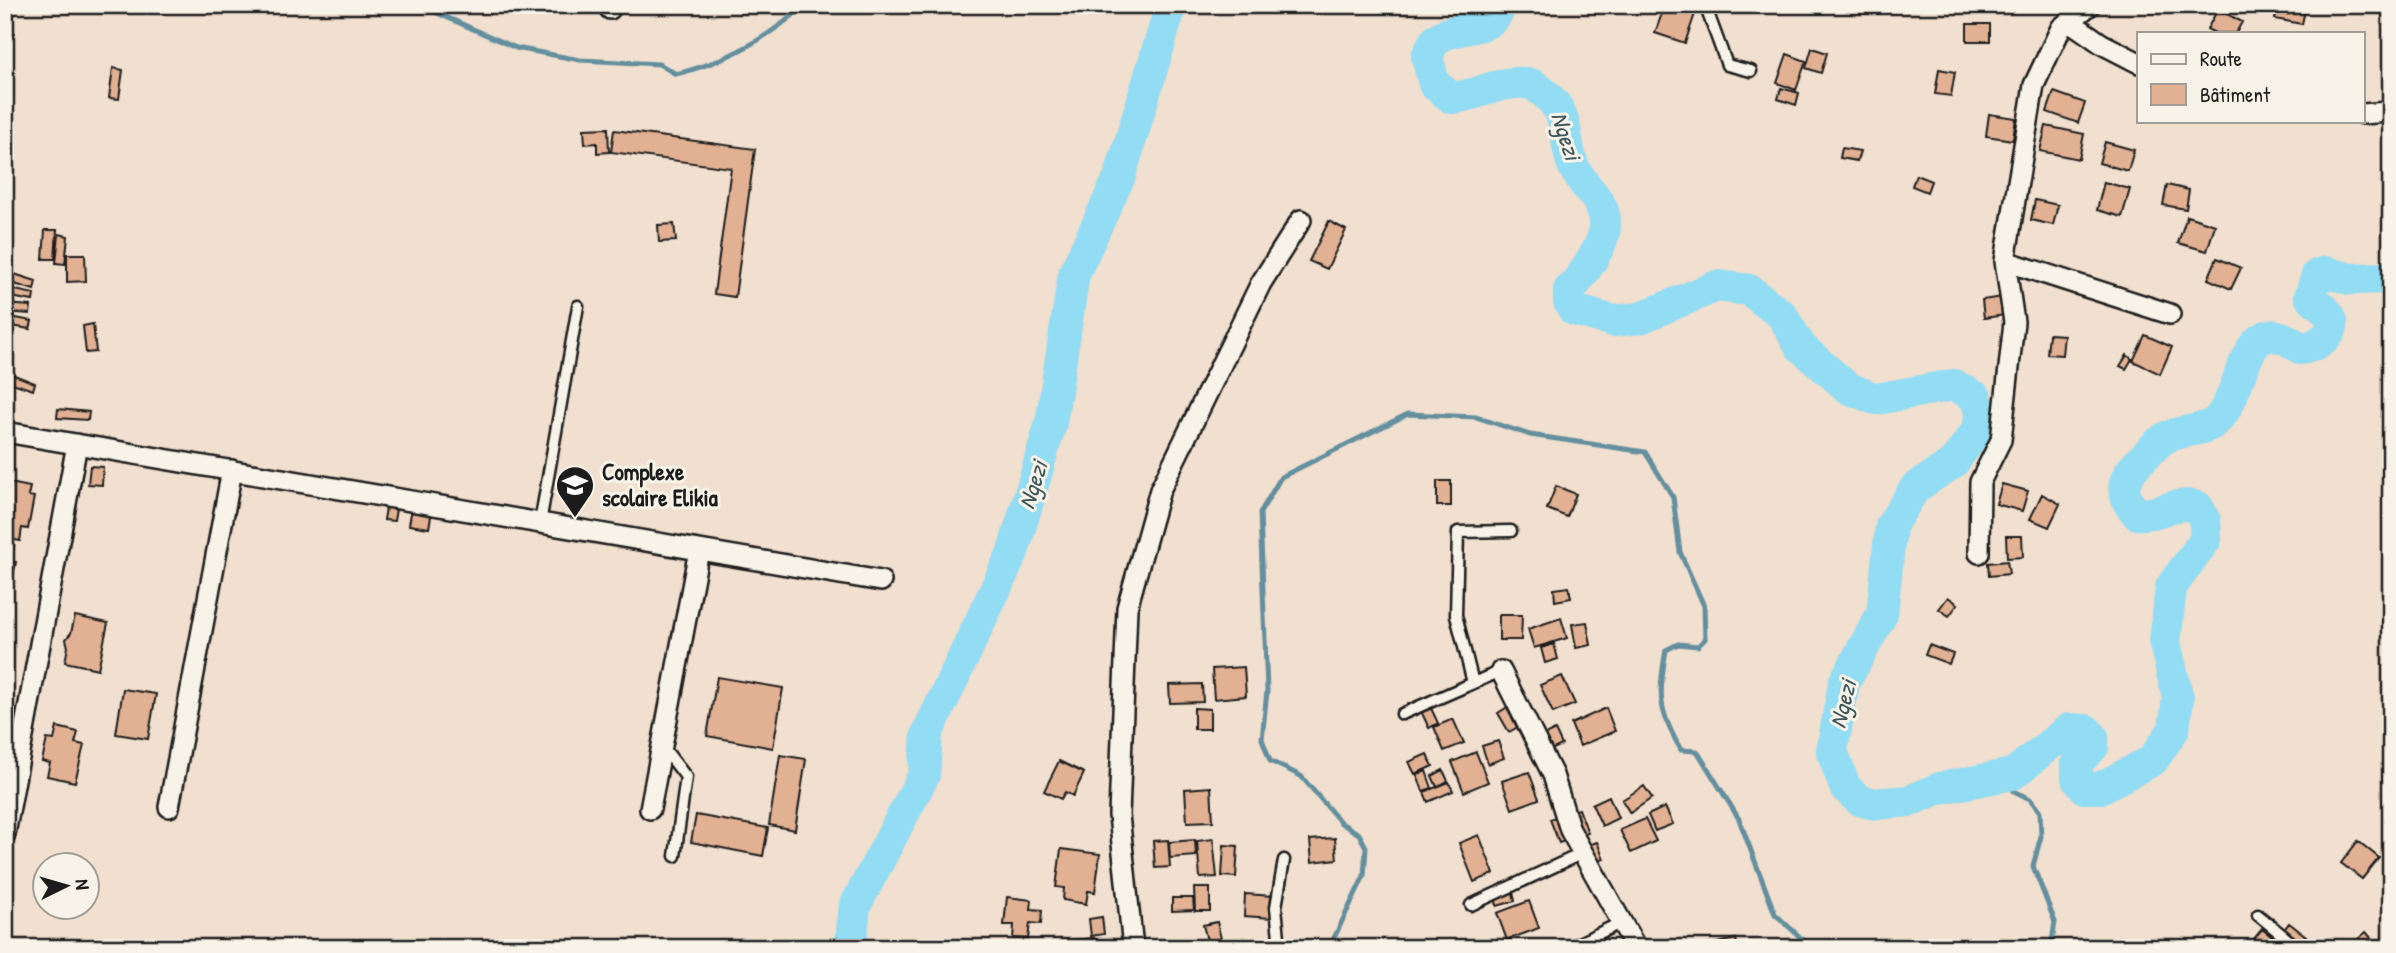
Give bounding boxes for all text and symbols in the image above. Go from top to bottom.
legend [2137,32,2364,122]
text: Route [2200,44,2242,73]
text: Bâtiment [2200,80,2271,109]
water label: Ngezi [1543,108,1590,167]
water label: Ngezi [1010,454,1056,513]
place label: Complexe scolaire Elikia [602,456,718,513]
school or university icon: Complexe scolaire Elikia [554,464,596,519]
water label: Ngezi [1821,674,1865,731]
north arrow [32,852,102,922]
text: N [70,878,96,891]

